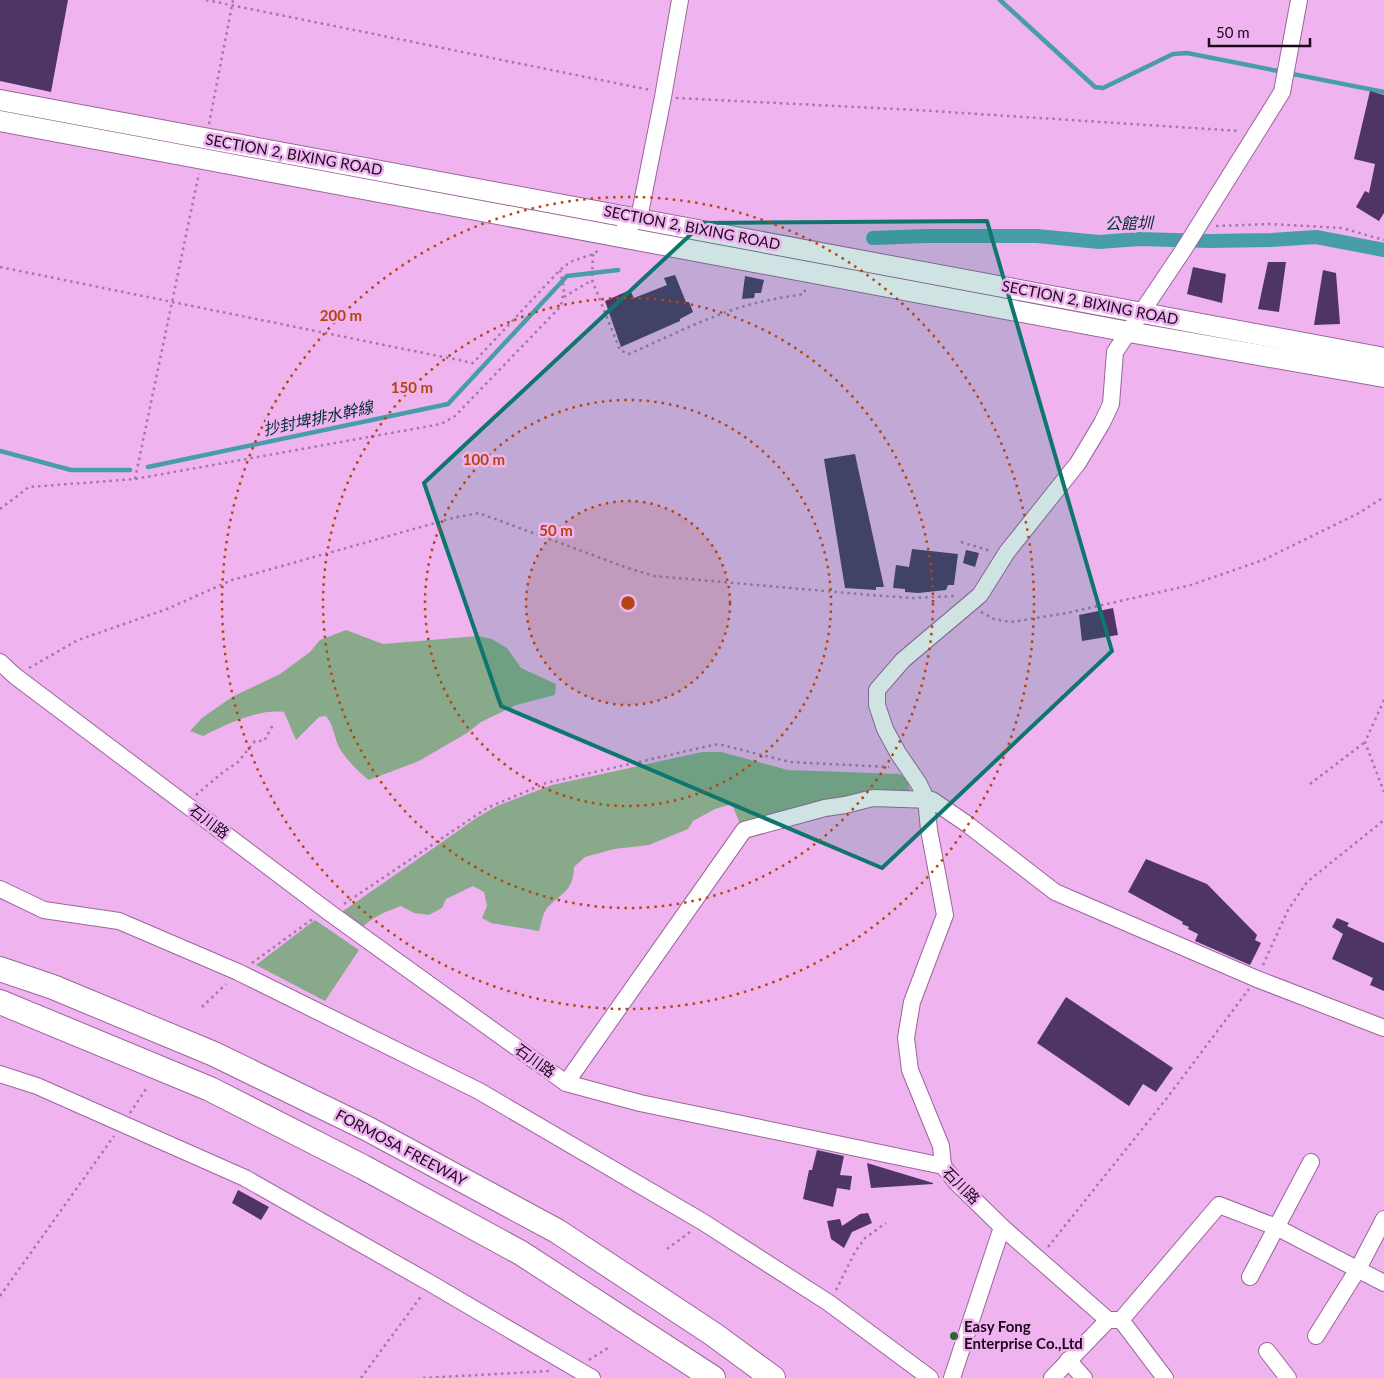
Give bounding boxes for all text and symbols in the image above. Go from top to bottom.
scale bar [1209,15,1310,47]
text: 50 m [1216,23,1250,41]
street label: SECTION 2, BIXING ROAD [204,130,384,178]
street label: SECTION 2, BIXING ROAD [602,201,782,253]
water label: 公館圳 [1105,213,1155,232]
street label: SECTION 2, BIXING ROAD [1000,276,1180,328]
text: 200 m [320,306,362,324]
text: 150 m [391,378,433,396]
water label: 抄封埤排水幹線 [261,396,377,438]
text: 100 m [463,450,505,468]
text: 50 m [539,521,573,539]
centre of rings [619,594,637,612]
street label: 石川路 [186,800,233,842]
street label: 石川路 [512,1040,559,1081]
street label: FORMOSA FREEWAY [333,1105,471,1190]
street label: 石川路 [939,1163,984,1208]
place label: Easy Fong Enterprise Co.,Ltd [964,1317,1083,1352]
marker: Easy Fong Enterprise Co.,Ltd [948,1330,960,1342]

